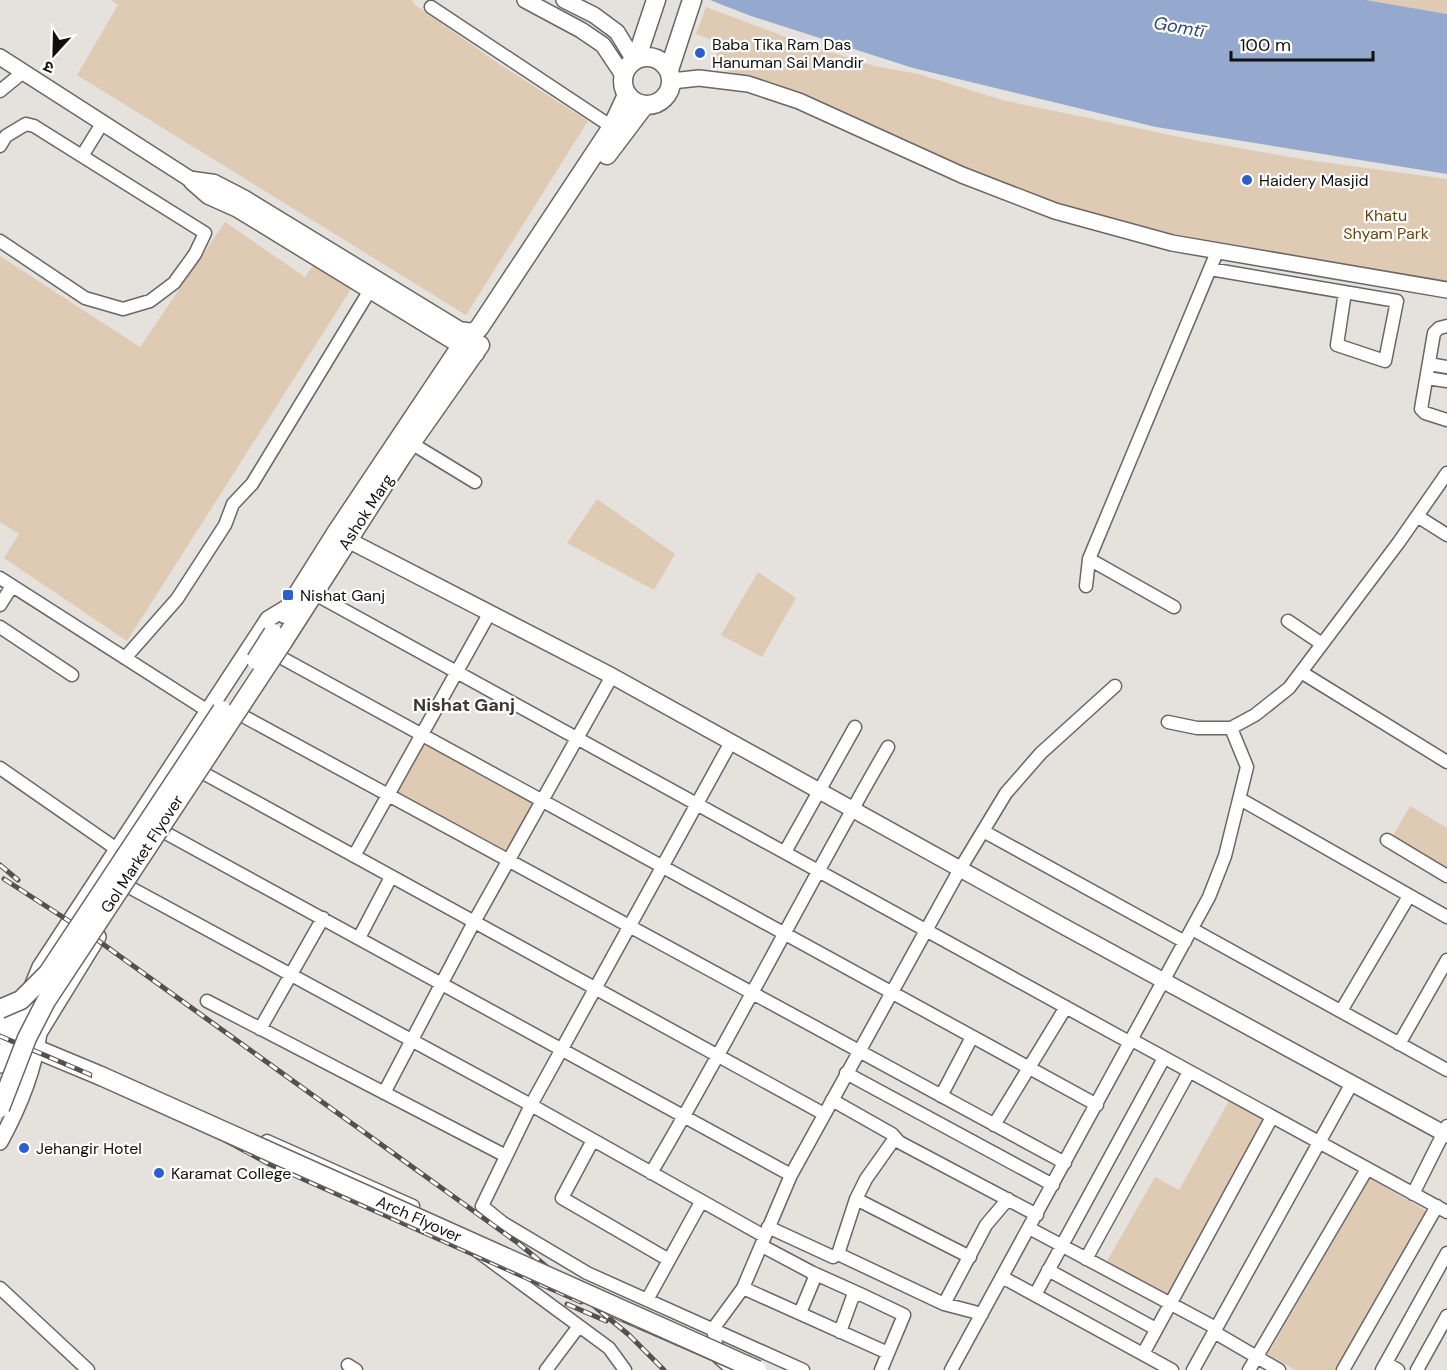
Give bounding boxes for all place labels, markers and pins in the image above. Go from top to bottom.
place label: Baba Tika Ram Das Hanuman Sai Mandir [712,34,864,73]
marker: Baba Tika Ram Das Hanuman Sai Mandir [693,46,707,60]
place label: Haidery Masjid [1259,170,1369,191]
marker: Haidery Masjid [1240,173,1254,187]
place label: Nishat Ganj [300,585,385,606]
marker: Nishat Ganj [281,588,295,602]
place label: Jehangir Hotel [36,1138,142,1159]
marker: Jehangir Hotel [17,1141,31,1155]
place label: Karamat College [171,1163,291,1184]
marker: Karamat College [152,1166,166,1180]

